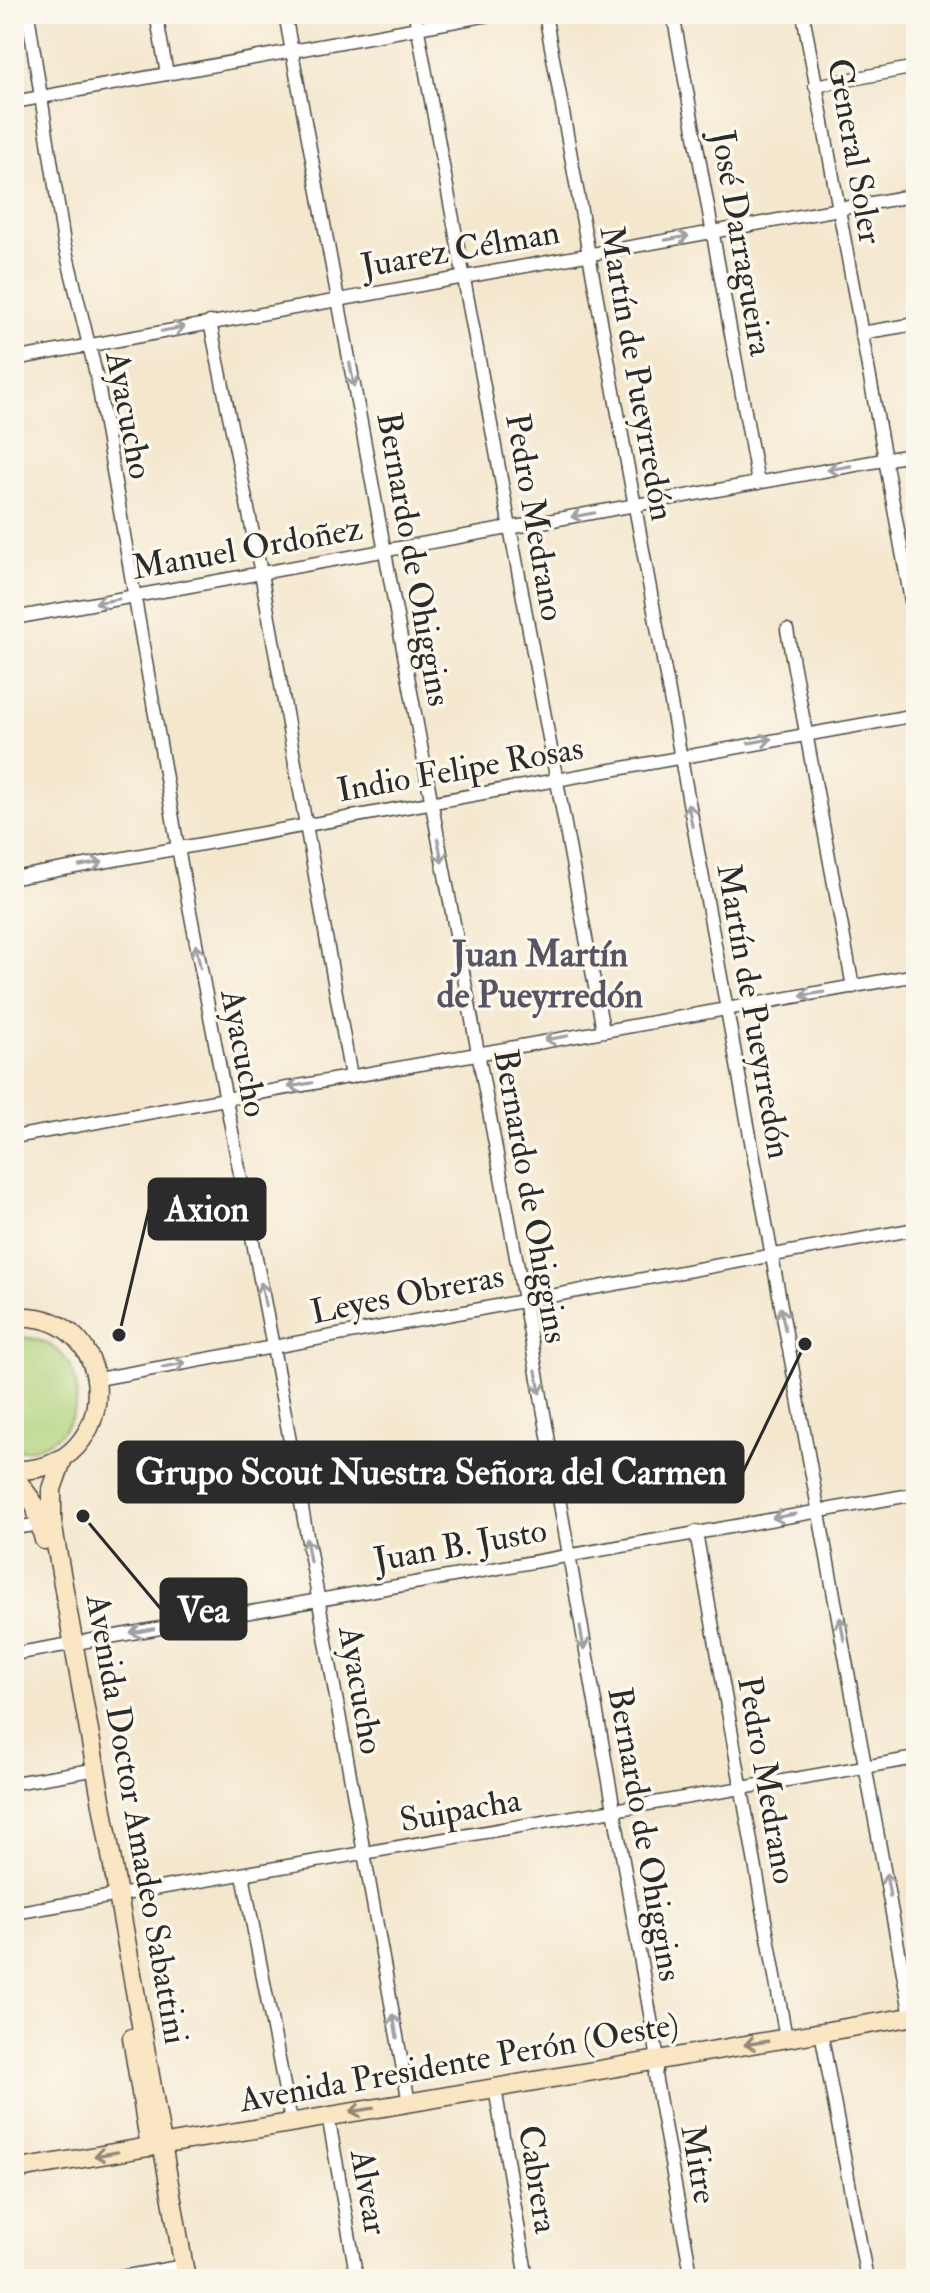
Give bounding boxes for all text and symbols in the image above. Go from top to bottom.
street label: General Soler [817,55,892,248]
street label: José Darragueira [700,126,783,360]
street label: Juarez Célman [357,211,563,288]
street label: Martín de Pueyrredón [589,222,684,524]
one-way arrow [664,230,689,245]
one-way arrow [160,321,185,336]
street label: Ayacucho [95,347,162,483]
one-way arrow [346,362,361,387]
street label: Bernardo de Ohiggins [367,409,461,710]
street label: Pedro Medrano [495,410,574,624]
one-way arrow [827,462,852,477]
street label: Manuel Ordoñez [129,507,366,590]
one-way arrow [571,508,597,523]
one-way arrow [95,594,120,609]
street label: Indio Felipe Rosas [334,727,587,812]
one-way arrow [746,733,772,748]
one-way arrow [682,803,697,828]
one-way arrow [433,838,448,863]
one-way arrow [78,855,103,870]
street label: Martín de Pueyrredón [706,860,801,1162]
district label: Juan Martín de Pueyrredón [437,932,644,1019]
one-way arrow [190,944,205,969]
street label: Ayacucho [210,985,277,1121]
one-way arrow [800,987,825,1002]
one-way arrow [543,1032,569,1047]
street label: Bernardo de Ohiggins [484,1046,578,1347]
one-way arrow [288,1079,313,1094]
callout: Axion [149,1179,265,1239]
text: Axion [163,1187,249,1232]
street label: Leyes Obreras [307,1255,508,1334]
one-way arrow [254,1282,269,1307]
one-way arrow [775,1306,790,1332]
one-way arrow [161,1357,187,1372]
one-way arrow [531,1369,546,1394]
callout: Grupo Scout Nuestra Señora del Carmen [119,1442,743,1502]
text: Grupo Scout Nuestra Señora del Carmen [135,1450,727,1495]
street label: Juan B. Justo [370,1509,550,1582]
one-way arrow [772,1509,797,1524]
one-way arrow [300,1538,315,1563]
callout: Vea [161,1579,246,1639]
text: Vea [177,1588,230,1633]
street label: Avenida Doctor Amadeo Sabattini [76,1590,197,2048]
one-way arrow [834,1617,849,1642]
street label: Ayacucho [328,1622,393,1757]
one-way arrow [130,1625,155,1640]
one-way arrow [576,1625,591,1650]
street label: Pedro Medrano [727,1673,806,1887]
street label: Bernardo de Ohiggins [598,1684,692,1985]
street label: Suipacha [396,1779,525,1842]
one-way arrow [879,1873,894,1898]
street label: Avenida Presidente Perón (Oeste) [235,2003,682,2122]
one-way arrow [386,2014,401,2039]
one-way arrow [744,2036,769,2051]
one-way arrow [350,2103,375,2118]
street label: Mitre [670,2121,727,2207]
street label: Cabrera [508,2122,567,2237]
street label: Alvear [340,2145,397,2238]
one-way arrow [94,2148,119,2163]

